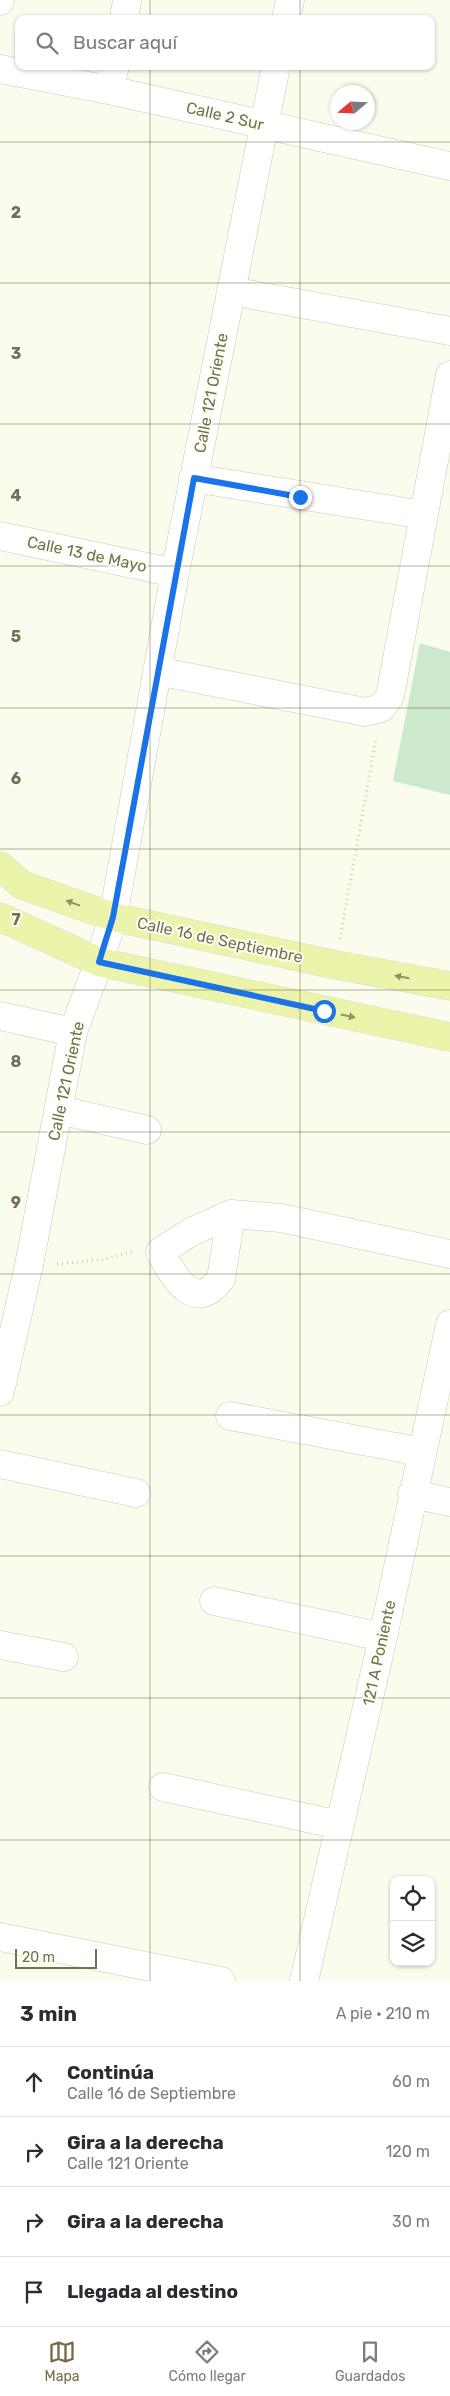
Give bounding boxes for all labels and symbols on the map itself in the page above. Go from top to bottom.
north arrow [330,85,375,130]
street label: Calle 2 Sur [184,98,266,134]
text: 2 [11,203,21,222]
street label: Calle 121 Oriente [190,331,232,455]
text: 3 [11,344,21,363]
text: 4 [11,486,22,505]
route end [289,486,312,509]
street label: Calle 13 de Mayo [25,532,149,576]
text: 5 [11,627,21,646]
text: 6 [11,769,21,788]
one-way arrow [65,899,80,907]
text: 7 [11,910,21,929]
street label: Calle 16 de Septiembre [135,913,305,967]
one-way arrow [394,973,410,981]
route start [313,1000,336,1023]
one-way arrow [340,1012,355,1020]
street label: Calle 121 Oriente [44,1019,88,1142]
text: 8 [11,1052,22,1071]
text: 9 [11,1193,21,1212]
street label: 121 A Poniente [359,1598,399,1708]
scale bar [15,1946,98,1969]

